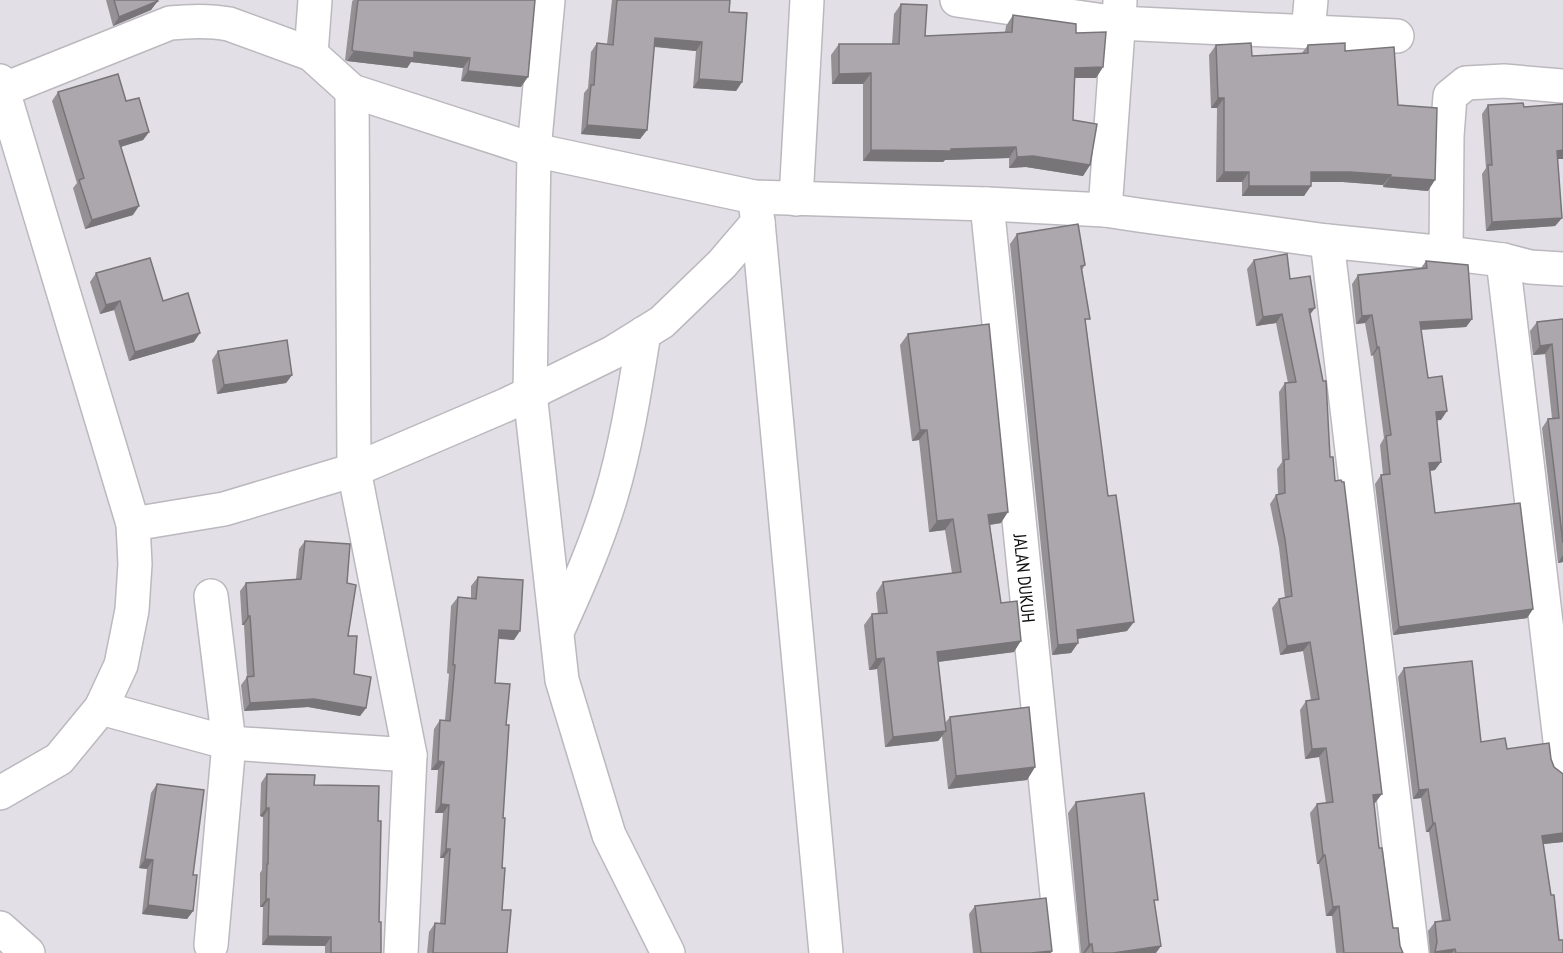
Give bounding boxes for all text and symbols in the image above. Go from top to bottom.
street label: JALAN DUKUH [1009,532,1041,624]

